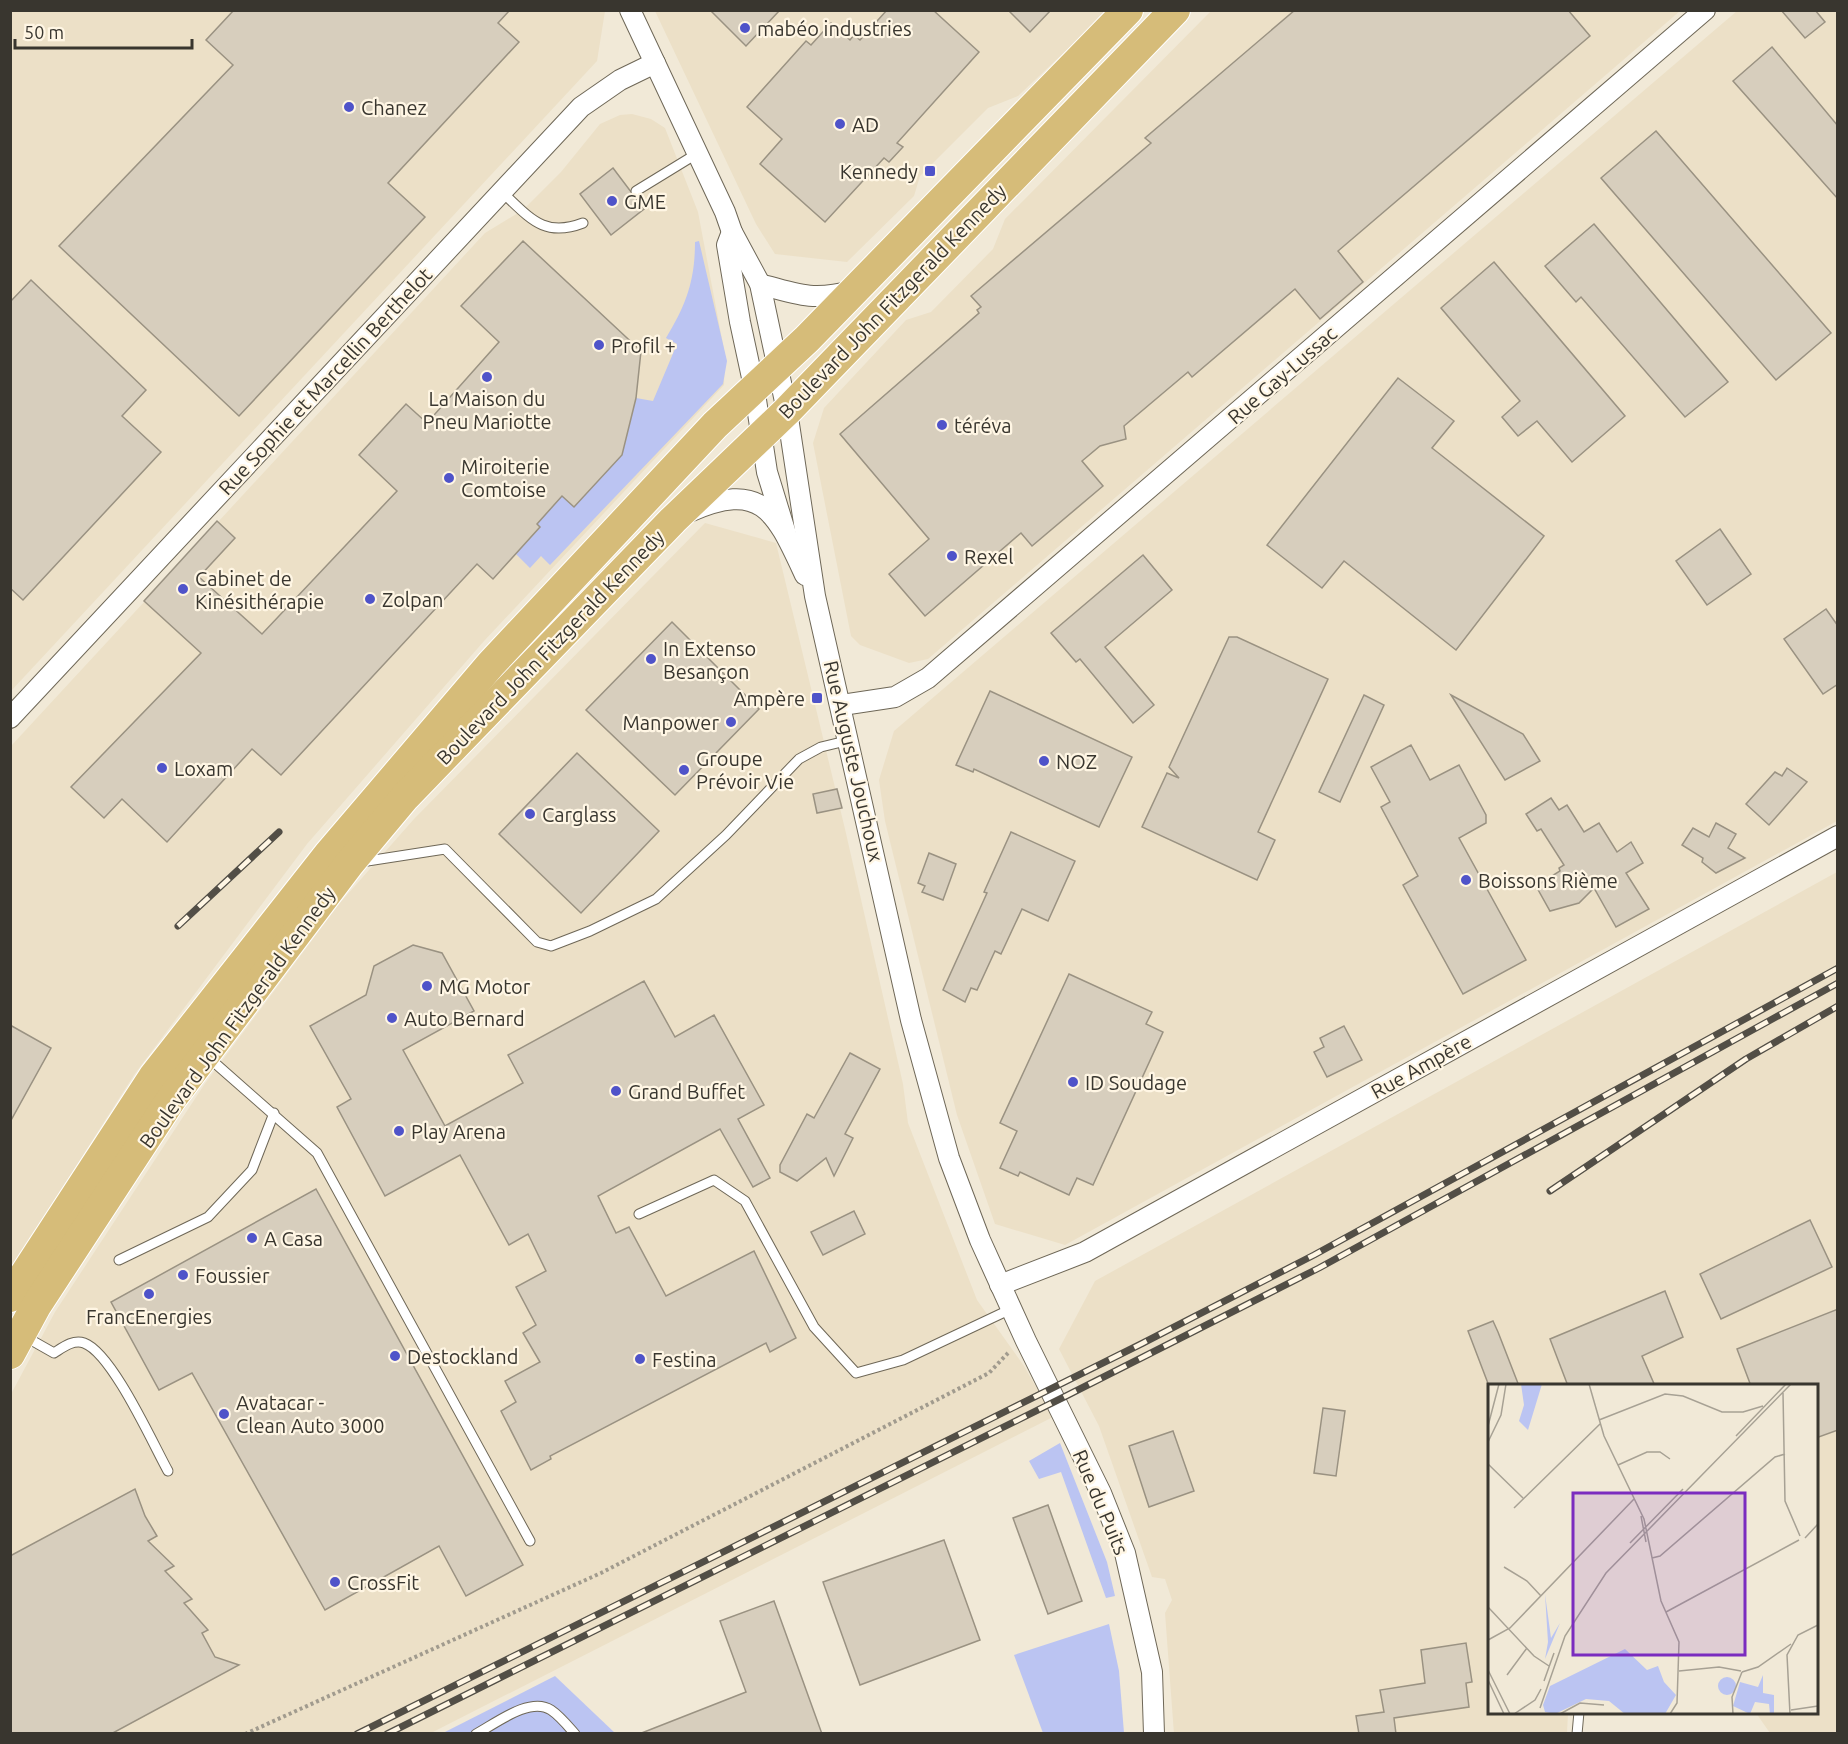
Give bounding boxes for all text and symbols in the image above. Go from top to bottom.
scale bar [15,12,192,50]
place label: mabéo industries [757,17,912,40]
marker: mabéo industries [738,21,752,35]
text: 50 m [24,22,64,42]
place label: Chanez [361,96,427,119]
marker: Chanez [342,100,356,114]
place label: AD [852,113,879,136]
marker: AD [833,117,847,131]
place label: Kennedy [840,160,918,183]
marker: Kennedy [923,164,937,178]
street label: Boulevard John Fitzgerald Kennedy [774,179,1011,423]
place label: GME [624,190,666,213]
marker: GME [605,194,619,208]
street label: Rue Sophie et Marcellin Berthelot [214,263,436,499]
street label: Rue Gay-Lussac [1223,321,1341,429]
place label: Profil + [611,334,676,357]
marker: Profil + [592,338,606,352]
marker: La Maison du Pneu Mariotte [480,370,494,384]
place label: La Maison du Pneu Mariotte [423,387,551,433]
place label: téréva [954,414,1011,437]
marker: téréva [935,418,949,432]
place label: Miroiterie Comtoise [461,455,550,501]
marker: Miroiterie Comtoise [442,471,456,485]
street label: Boulevard John Fitzgerald Kennedy [432,525,669,769]
place label: Rexel [964,545,1014,568]
marker: Rexel [945,549,959,563]
place label: Cabinet de Kinésithérapie [195,567,324,613]
marker: Cabinet de Kinésithérapie [176,582,190,596]
place label: Zolpan [382,588,443,611]
marker: Zolpan [363,592,377,606]
place label: In Extenso Besançon [663,637,756,683]
marker: In Extenso Besançon [644,652,658,666]
street label: Rue Auguste Jouchoux [820,658,888,864]
place label: Ampère [733,687,805,710]
marker: Ampère [810,691,824,705]
place label: Manpower [622,711,719,734]
marker: Manpower [724,715,738,729]
place label: Groupe Prévoir Vie [696,747,794,793]
place label: NOZ [1056,750,1097,773]
marker: NOZ [1037,754,1051,768]
place label: Loxam [174,757,233,780]
marker: Loxam [155,761,169,775]
marker: Groupe Prévoir Vie [677,763,691,777]
place label: Carglass [542,803,617,826]
marker: Carglass [523,807,537,821]
place label: Boissons Rième [1478,869,1618,892]
marker: Boissons Rième [1459,873,1473,887]
street label: Boulevard John Fitzgerald Kennedy [134,882,340,1152]
place label: MG Motor [439,975,531,998]
marker: MG Motor [420,979,434,993]
place label: Auto Bernard [404,1007,525,1030]
marker: Auto Bernard [385,1011,399,1025]
street label: Rue Ampère [1367,1029,1475,1103]
place label: ID Soudage [1085,1071,1187,1094]
marker: ID Soudage [1066,1075,1080,1089]
place label: Grand Buffet [628,1080,745,1103]
marker: Grand Buffet [609,1084,623,1098]
place label: Play Arena [411,1120,506,1143]
marker: Play Arena [392,1124,406,1138]
place label: A Casa [264,1227,323,1250]
marker: A Casa [245,1231,259,1245]
place label: Foussier [195,1264,270,1287]
marker: Foussier [176,1268,190,1282]
marker: FrancEnergies [142,1287,156,1301]
place label: FrancEnergies [86,1305,212,1328]
place label: Destockland [407,1345,518,1368]
place label: Festina [652,1348,717,1371]
marker: Destockland [388,1349,402,1363]
marker: Festina [633,1352,647,1366]
inset map [1488,1384,1818,1714]
place label: Avatacar - Clean Auto 3000 [236,1391,384,1437]
marker: Avatacar - Clean Auto 3000 [217,1407,231,1421]
street label: Rue du Puits [1069,1446,1133,1558]
place label: CrossFit [347,1571,419,1594]
marker: CrossFit [328,1575,342,1589]

